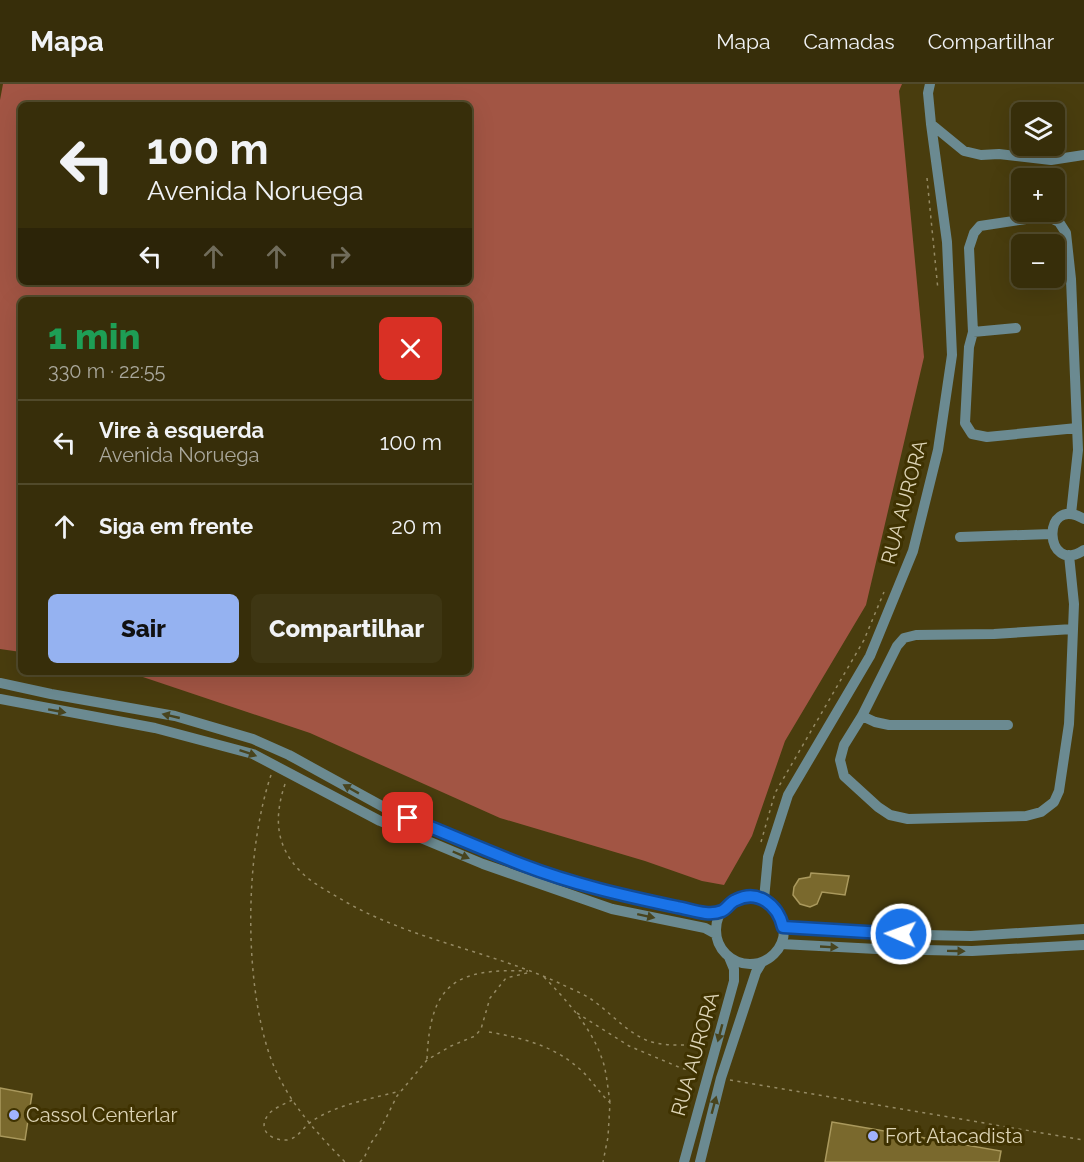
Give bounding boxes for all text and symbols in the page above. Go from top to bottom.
text: Mapa [30,25,104,58]
text: Mapa [716,29,770,54]
text: Camadas [803,29,895,54]
text: Compartilhar [928,29,1054,54]
map controls [1011,102,1065,288]
button: layers [1011,102,1065,156]
text: 100 m [147,125,269,174]
icon: left [48,126,126,204]
button: + [1011,168,1065,222]
text: Avenida Noruega [147,175,364,206]
button: − [1011,234,1065,288]
icon: left [134,240,167,273]
icon: ahead [197,240,230,273]
icon: ahead [260,240,293,273]
icon: right [323,240,356,273]
text: 1 min [48,315,140,357]
button: close [379,317,442,380]
text: 330 m · 22:55 [48,359,165,383]
text: Vire à esquerda [99,417,264,443]
icon: left [48,426,81,459]
text: 100 m [380,429,442,455]
street label: RUA AURORA [876,437,932,567]
text: Avenida Noruega [99,443,259,467]
icon: ahead [48,510,81,543]
text: Siga em frente [99,513,253,539]
text: 20 m [391,513,442,539]
button: Sair [48,594,239,663]
button: Compartilhar [251,594,442,663]
one-way arrow [48,707,67,716]
one-way arrow [162,711,181,720]
one-way arrow [239,748,257,758]
one-way arrow [342,784,359,794]
pin [382,792,433,843]
icon: arrive [391,801,424,834]
one-way arrow [452,851,470,860]
position arrow [869,902,933,966]
one-way arrow [637,912,656,921]
one-way arrow [819,942,838,951]
one-way arrow [947,946,966,956]
street label: RUA AURORA [666,989,724,1119]
one-way arrow [715,1024,725,1042]
one-way arrow [710,1096,720,1114]
place label: Cassol Centerlar [26,1103,177,1127]
marker: Cassol Centerlar [7,1108,21,1122]
place label: Fort Atacadista [885,1124,1023,1148]
marker: Fort Atacadista [866,1129,880,1143]

